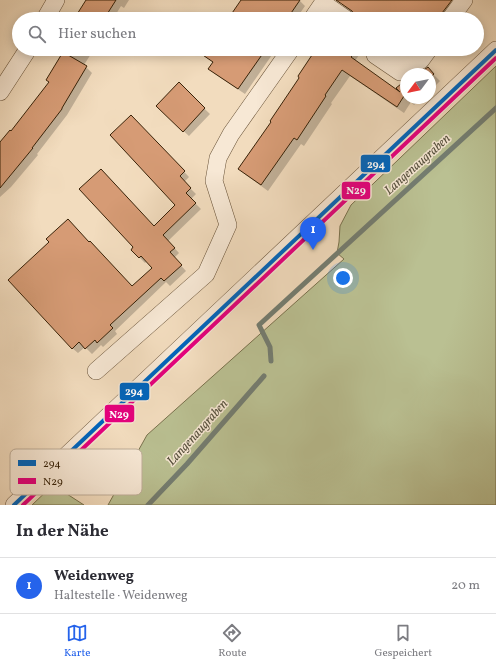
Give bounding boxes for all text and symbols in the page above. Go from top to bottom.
search box [12,12,484,56]
icon: search [26,23,48,45]
text: Hier suchen [58,24,136,45]
north arrow [400,68,436,104]
water label: Langenaugraben [381,130,455,200]
line badge: 294 [360,154,391,173]
text: 294 [367,158,385,173]
line badge: N29 [341,181,371,200]
text: N29 [346,184,366,199]
pin: 1 [300,217,326,250]
your location [333,268,353,288]
line badge: 294 [119,382,150,401]
text: 294 [125,385,143,400]
water label: Langenaugraben [163,396,233,470]
line badge: N29 [104,404,135,423]
text: N29 [109,408,129,423]
legend [10,449,142,495]
text: 294 [43,457,61,472]
text: N29 [43,475,63,490]
text: In der Nähe [16,520,109,543]
text: Weidenweg [54,566,134,587]
text: 1 [26,577,32,595]
text: 20 m [451,577,480,595]
text: Haltestelle · Weidenweg [54,587,188,605]
tab: Karte [64,622,90,661]
tab: Route [218,622,247,661]
tab: Gespeichert [374,622,432,661]

